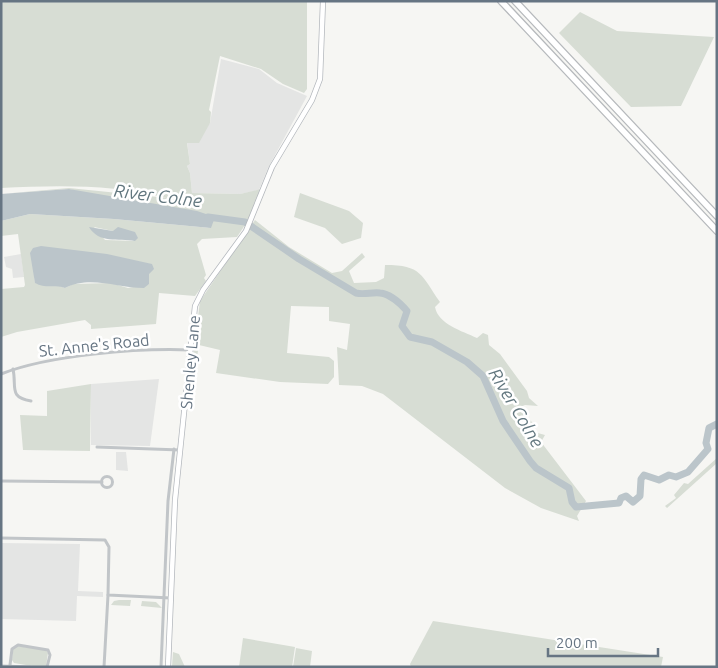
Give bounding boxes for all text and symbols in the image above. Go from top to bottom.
water label: River Colne [113,180,203,210]
street label: Shenley Lane [177,314,203,410]
street label: St. Anne's Road [38,330,150,360]
water label: River Colne [485,364,548,451]
scale bar [548,626,658,658]
text: 200 m [556,634,598,651]

